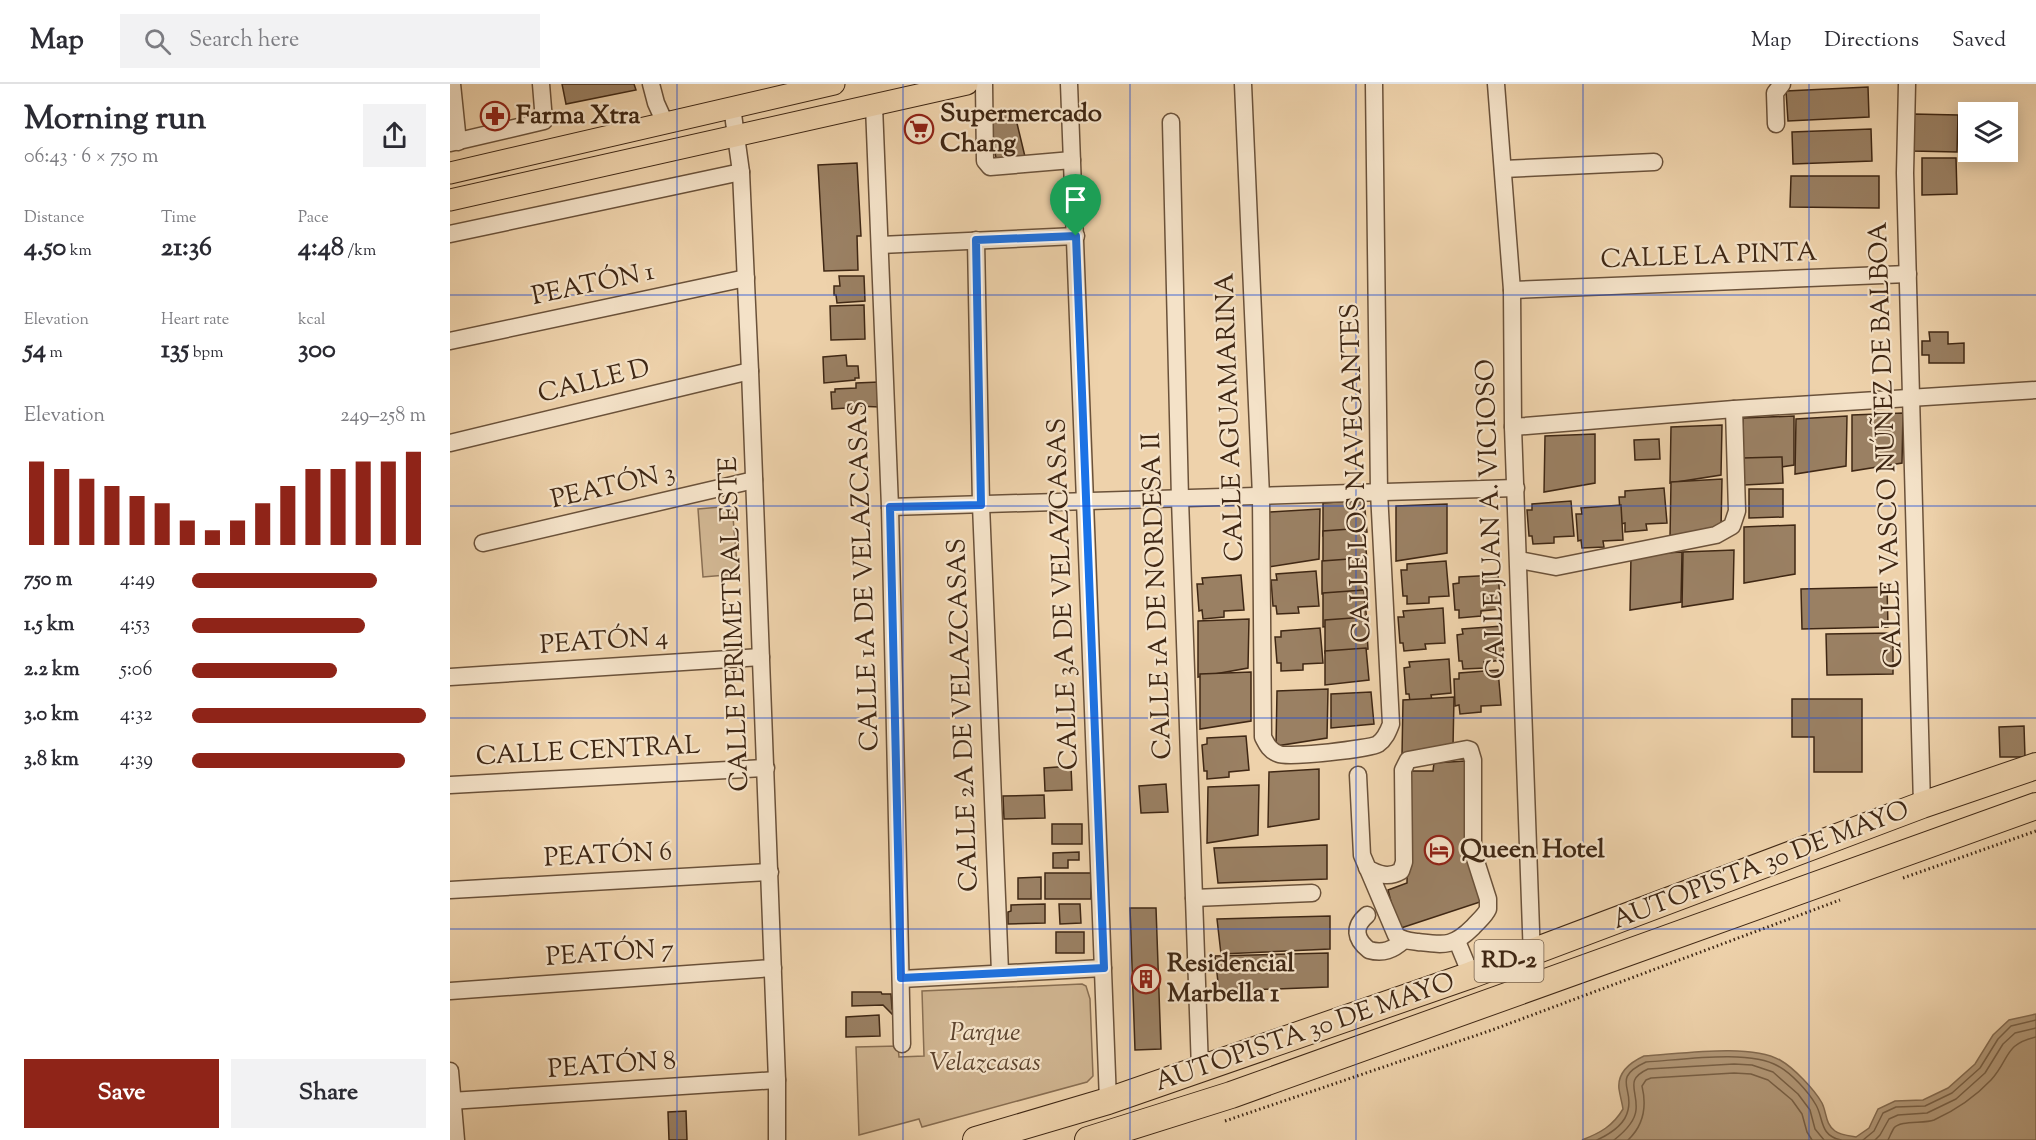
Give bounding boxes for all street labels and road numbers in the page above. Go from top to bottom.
street label: CALLE VASCO NÚÑEZ DE BALBOA [1861,221,1913,669]
street label: CALLE LA PINTA [1600,235,1818,279]
street label: PEATÓN 1 [528,254,658,316]
street label: CALLE AGUAMARINA [1207,272,1255,562]
street label: CALLE LOS NAVEGANTES [1333,303,1381,643]
street label: CALLE D [534,350,654,414]
street label: CALLE JUAN A. VICIOSO [1468,358,1516,680]
street label: CALLE 1A DE VELAZCASAS [840,400,890,752]
street label: CALLE 3A DE VELAZCASAS [1039,417,1089,771]
street label: CALLE 1A DE NORDESA II [1134,431,1182,760]
street label: PEATÓN 3 [547,455,679,519]
street label: CALLE PERIMETRAL ESTE [711,456,759,792]
street label: CALLE 2A DE VELAZCASAS [939,538,989,892]
street label: PEATÓN 4 [539,619,669,665]
street label: CALLE CENTRAL [475,728,701,776]
street label: AUTOPISTA 30 DE MAYO [1607,792,1915,940]
street label: PEATÓN 6 [543,834,673,878]
street label: PEATÓN 7 [545,931,675,977]
road number: RD-2 [1474,940,1544,982]
street label: AUTOPISTA 30 DE MAYO [1150,964,1460,1102]
street label: PEATÓN 8 [547,1043,677,1089]

